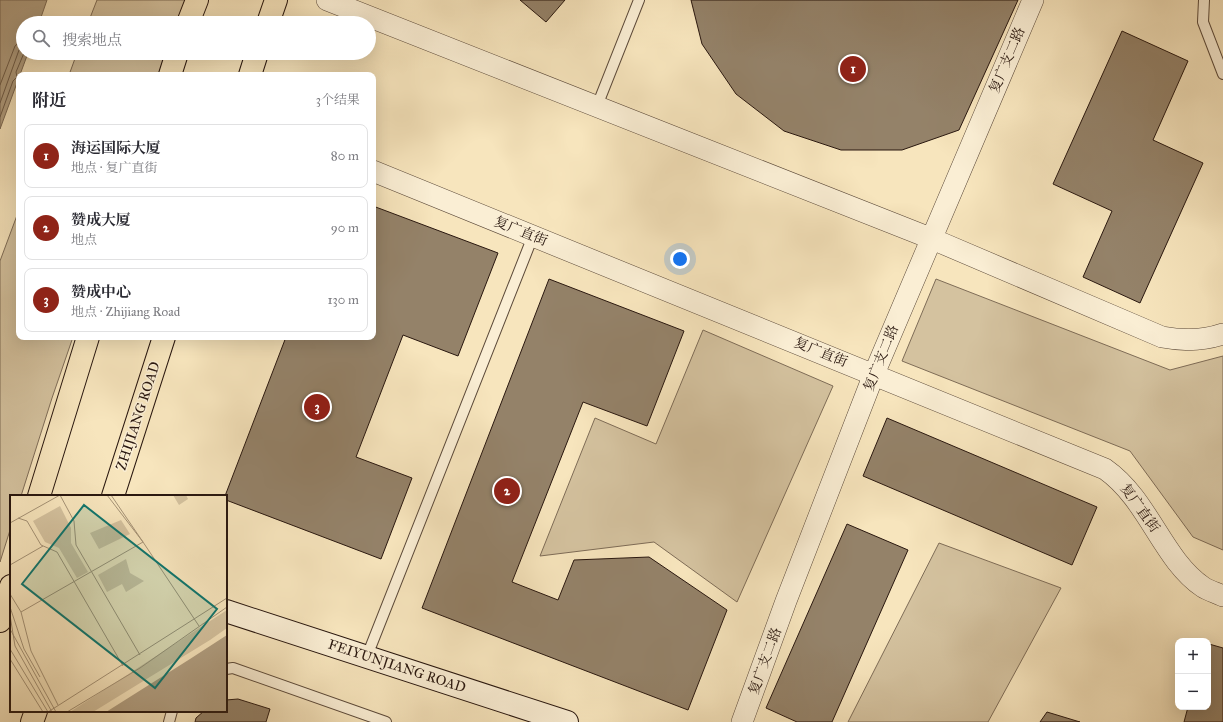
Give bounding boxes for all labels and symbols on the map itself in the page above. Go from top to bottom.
street label: 复广支二路 [986,24,1028,96]
pin: 1 [840,54,866,84]
street label: 复广直街 [492,213,550,249]
your location [670,249,690,269]
street label: 复广支二路 [860,322,902,394]
street label: 复广直街 [792,334,850,370]
street label: ZHIJIANG ROAD [112,359,165,473]
pin: 3 [304,392,330,422]
pin: 2 [494,476,520,506]
street label: 复广直街 [1117,480,1163,536]
inset map [10,495,227,712]
street label: 复广支二路 [745,625,785,697]
street label: FEIYUNJIANG ROAD [326,636,468,697]

